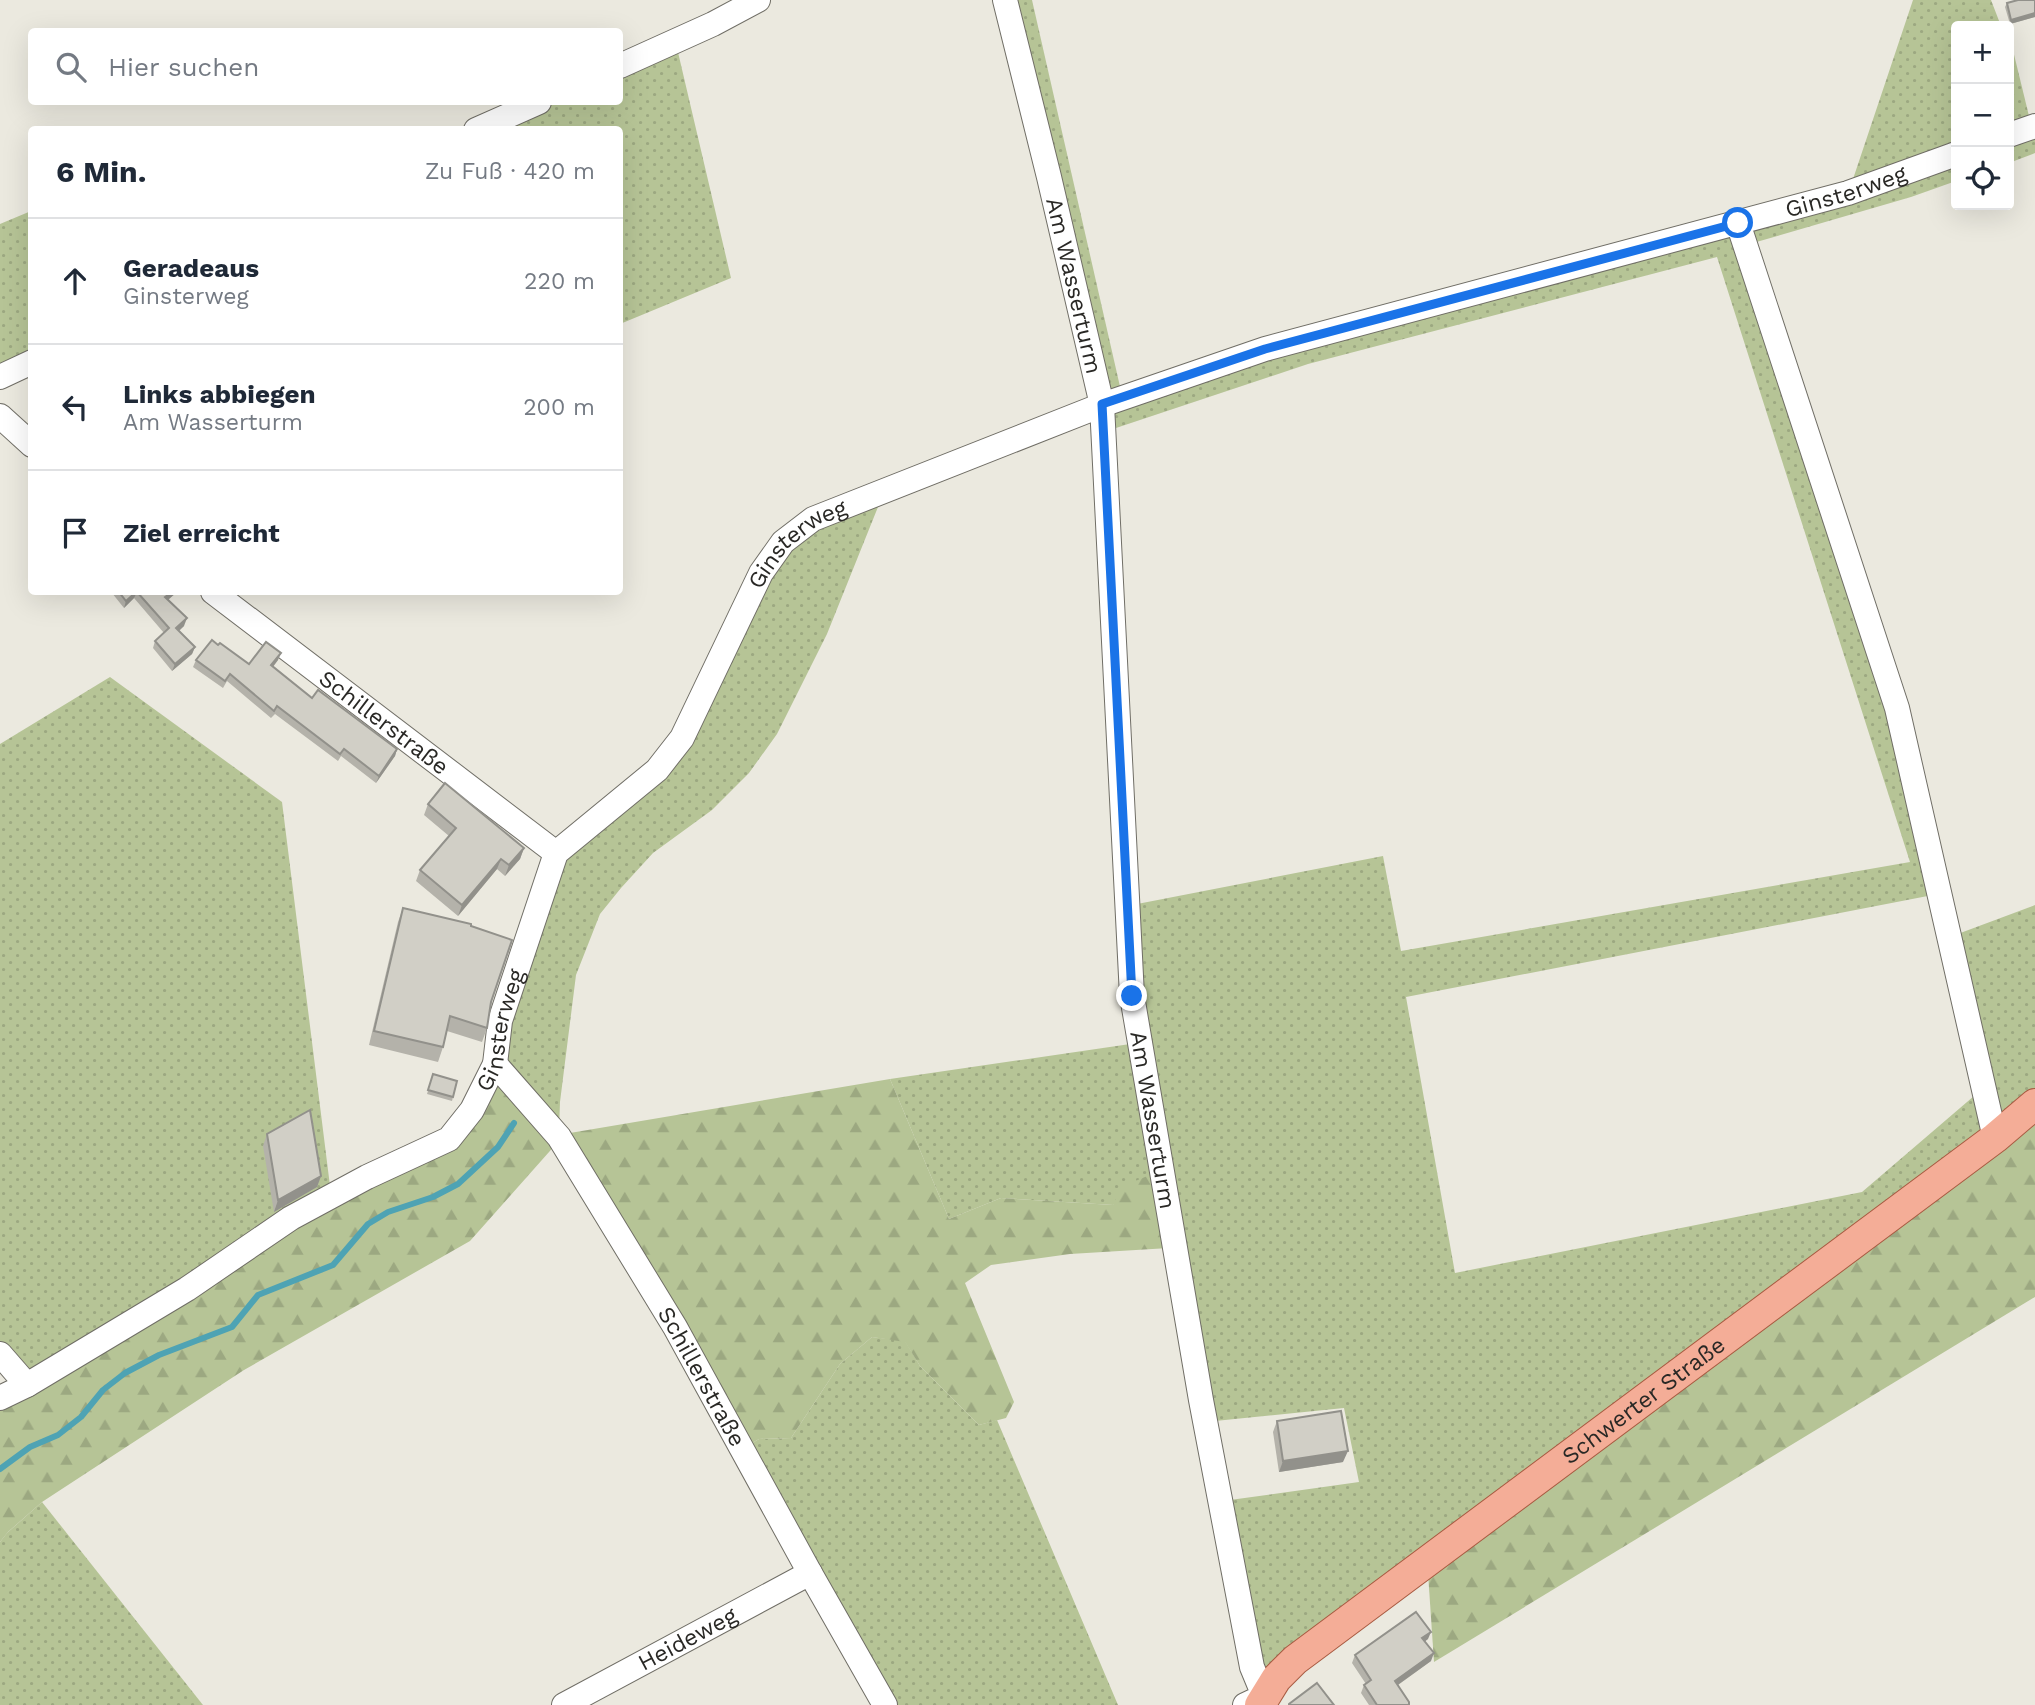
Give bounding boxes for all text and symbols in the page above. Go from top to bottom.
map controls [1951,21,2014,210]
button: + [1951,21,2014,84]
search box [28,28,623,105]
icon: search [52,48,90,86]
text: Hier suchen [108,52,259,82]
button: − [1951,84,2014,147]
button: locate [1951,147,2014,210]
text: 6 Min. [56,154,146,189]
text: Zu Fuß · 420 m [425,158,595,185]
street label: Ginsterweg [1782,159,1911,223]
street label: Am Wasserturm [1041,195,1108,376]
route start [1722,207,1753,238]
text: Geradeaus [123,253,259,283]
icon: ahead [56,262,94,300]
text: 220 m [524,268,595,295]
text: Ginsterweg [123,283,249,310]
text: Links abbiegen [123,379,316,409]
icon: left [56,388,94,426]
text: 200 m [523,394,595,421]
text: Am Wasserturm [123,409,303,436]
street label: Ginsterweg [742,493,851,593]
icon: arrive [56,514,94,552]
text: Ziel erreicht [123,518,280,548]
street label: Schillerstraße [314,664,454,780]
street label: Ginsterweg [470,965,530,1096]
route end [1116,980,1147,1011]
street label: Am Wasserturm [1125,1029,1182,1211]
street label: Schillerstraße [652,1302,751,1451]
street label: Schwerter Straße [1557,1331,1730,1470]
street label: Heideweg [633,1601,742,1676]

